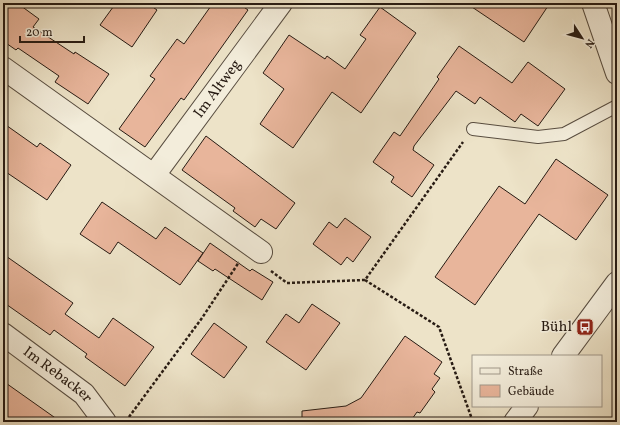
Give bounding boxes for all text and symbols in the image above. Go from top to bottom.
scale bar [20,18,84,44]
north arrow [562,18,602,58]
text: 20 m [26,25,53,41]
text: N [580,35,597,51]
street label: Im Altweg [189,55,246,123]
place label: Bühl [541,317,572,338]
bus stop icon: Bühl [575,317,595,337]
street label: Im Rebacker [18,342,97,407]
legend [472,355,602,407]
text: Straße [508,364,543,380]
text: Gebäude [508,384,555,400]

